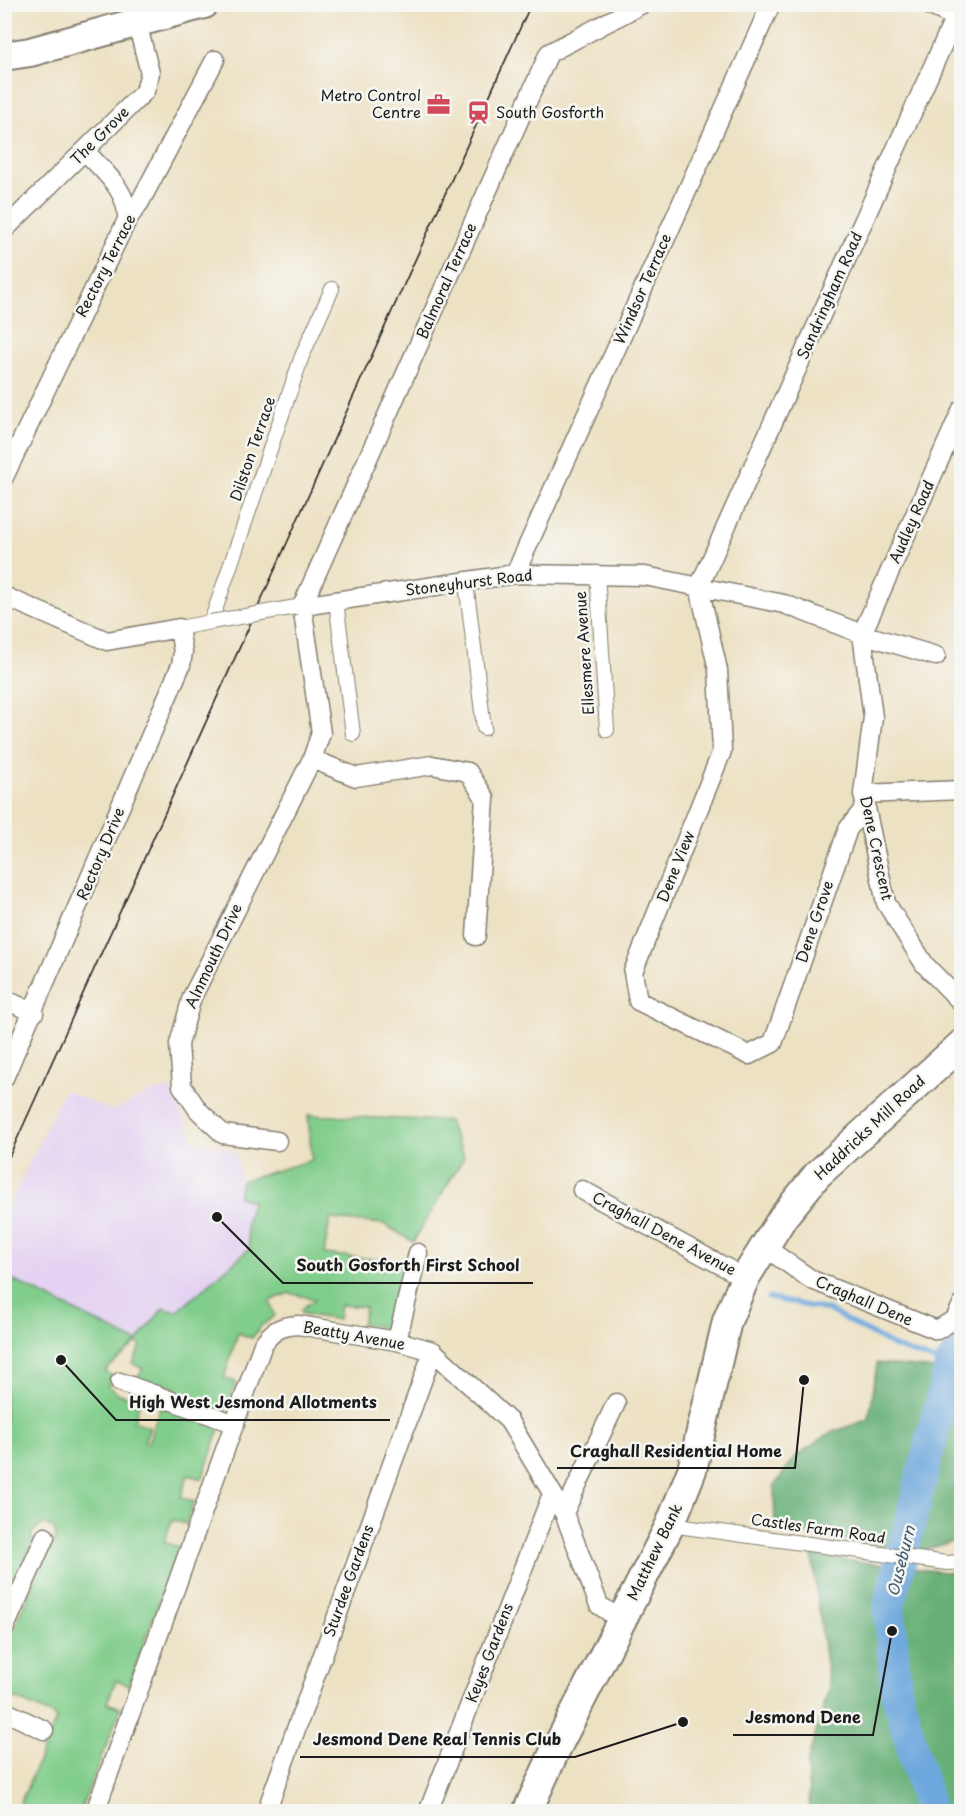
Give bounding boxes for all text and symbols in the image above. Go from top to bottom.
place label: Metro Control Centre [320,83,421,123]
office icon: Metro Control Centre [426,92,452,118]
street label: The Grove [64,100,134,170]
station icon: South Gosforth [465,100,491,126]
place label: South Gosforth [496,100,604,123]
street label: Rectory Terrace [69,210,141,321]
street label: Balmoral Terrace [410,219,482,342]
street label: Sandringham Road [790,228,867,363]
street label: Windsor Terrace [607,229,676,347]
street label: Dilston Terrace [223,393,280,504]
street label: Audley Road [882,476,939,567]
street label: Stoneyhurst Road [404,562,534,601]
street label: Ellesmere Avenue [568,590,599,716]
street label: Dene Crescent [855,793,900,902]
street label: Rectory Drive [70,803,130,903]
street label: Dene View [650,827,700,906]
street label: Dene Grove [789,877,838,966]
street label: Alnmouth Drive [178,899,247,1012]
street label: Haddricks Mill Road [808,1069,930,1185]
street label: Craghall Dene Avenue [589,1185,741,1280]
callout: South Gosforth First School [283,1249,533,1283]
text: South Gosforth First School [296,1252,520,1276]
street label: Craghall Dene [812,1269,917,1330]
street label: Beatty Avenue [301,1314,407,1355]
callout: High West Jesmond Allotments [116,1386,390,1420]
text: High West Jesmond Allotments [129,1389,377,1413]
callout: Craghall Residential Home [557,1434,795,1468]
text: Craghall Residential Home [570,1438,782,1462]
street label: Matthew Bank [620,1499,687,1604]
street label: Castles Farm Road [749,1507,887,1548]
street label: Sturdee Gardens [317,1521,379,1640]
water label: Ouseburn [880,1522,921,1599]
street label: Keyes Gardens [459,1599,518,1706]
callout: Jesmond Dene [733,1701,873,1735]
text: Jesmond Dene [745,1704,861,1728]
callout: Jesmond Dene Real Tennis Club [300,1723,575,1757]
text: Jesmond Dene Real Tennis Club [313,1726,561,1750]

